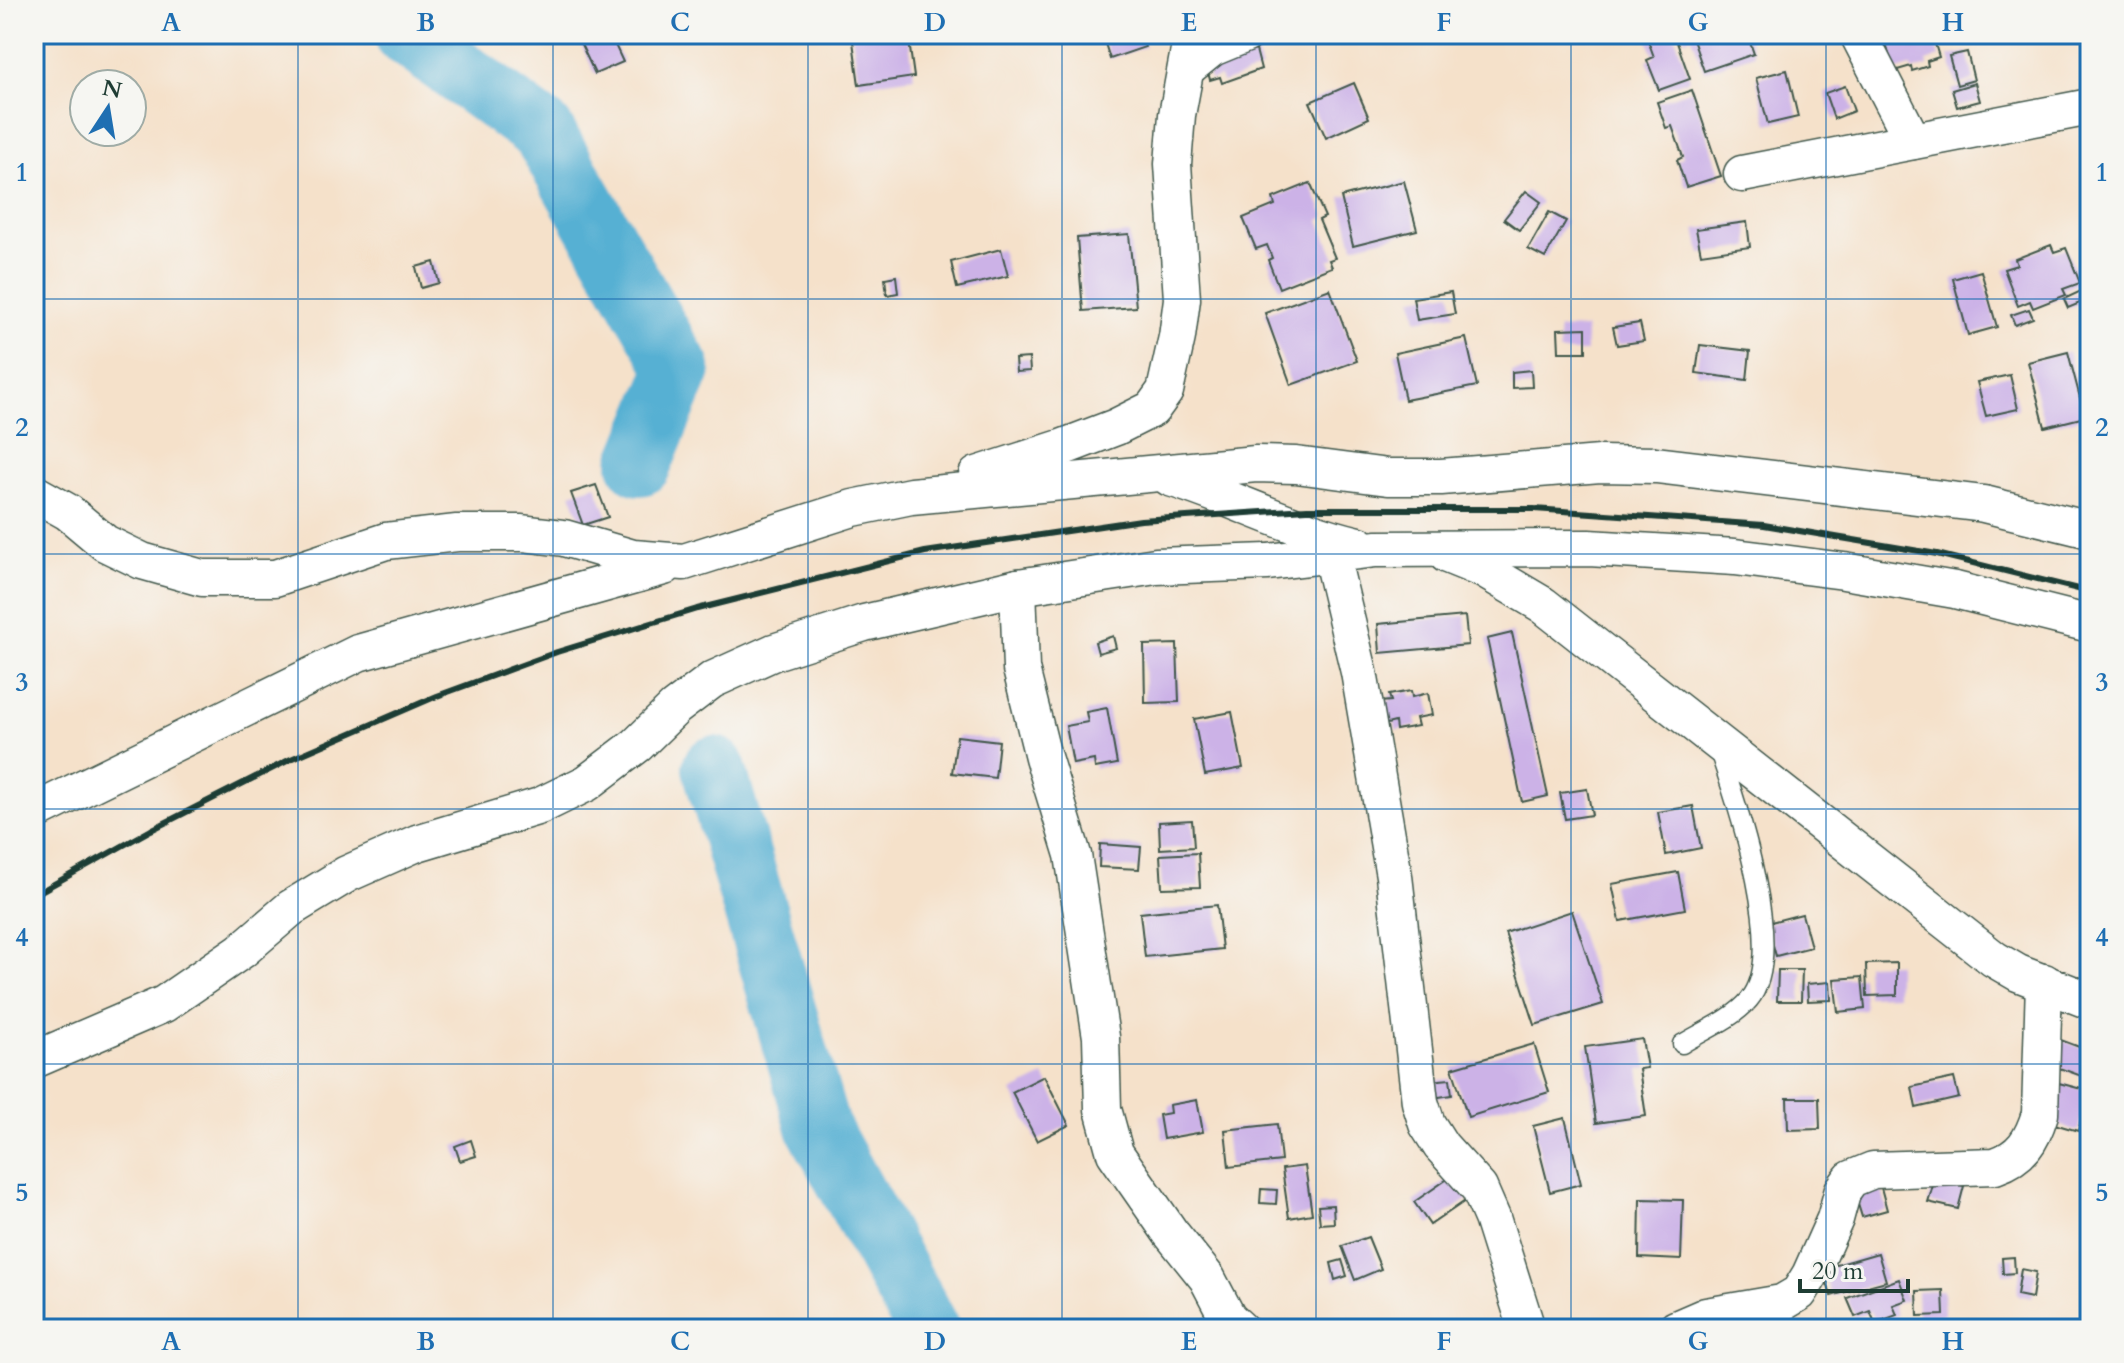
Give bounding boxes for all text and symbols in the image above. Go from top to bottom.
text: A [161,5,181,40]
text: B [417,5,435,40]
text: C [670,5,690,40]
text: D [924,5,946,40]
text: E [1181,5,1197,40]
text: F [1436,5,1452,40]
text: G [1687,5,1709,40]
text: H [1942,5,1965,40]
north arrow [68,68,148,148]
text: N [99,73,124,106]
text: 1 [15,155,29,190]
text: 1 [2095,155,2109,190]
text: 2 [15,410,29,445]
text: 2 [2095,410,2109,445]
text: 3 [15,665,29,700]
text: 3 [2095,665,2109,700]
text: 4 [15,920,29,955]
text: 4 [2095,920,2109,955]
text: 5 [15,1175,29,1210]
text: 5 [2095,1175,2109,1210]
scale bar [1800,1243,1908,1293]
text: 20 m [1812,1255,1864,1288]
text: A [161,1324,181,1359]
text: B [417,1324,435,1359]
text: C [670,1324,690,1359]
text: D [924,1324,946,1359]
text: E [1181,1324,1197,1359]
text: F [1436,1324,1452,1359]
text: G [1687,1324,1709,1359]
text: H [1942,1324,1965,1359]

